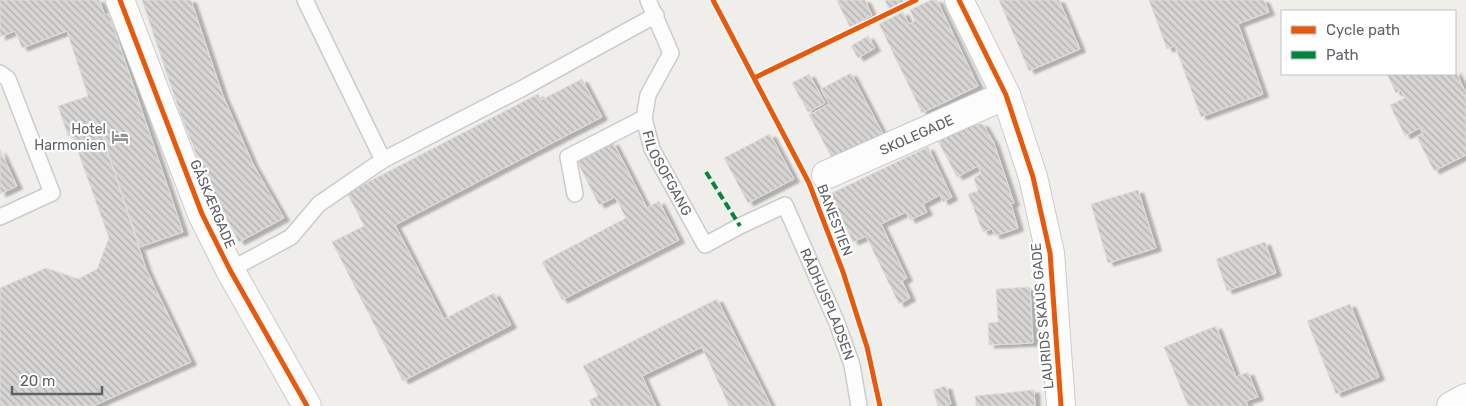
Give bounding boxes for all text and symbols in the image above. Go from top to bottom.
legend [1281,10,1456,75]
text: Cycle path [1326,21,1400,39]
text: Path [1326,46,1359,64]
street label: SKOLEGADE [877,111,956,159]
place label: Hotel Harmonien [34,121,106,154]
hotel icon: Hotel Harmonien [110,127,130,147]
street label: FILOSOFGANG [639,129,695,219]
street label: GÅSKÆRGADE [186,157,240,251]
street label: BANESTIEN [813,182,856,259]
street label: LAURIDS SKAUS GADE [1028,242,1057,390]
street label: RÅDHUSPLADSEN [796,246,858,362]
scale bar [12,364,102,396]
text: 20 m [20,372,55,390]

